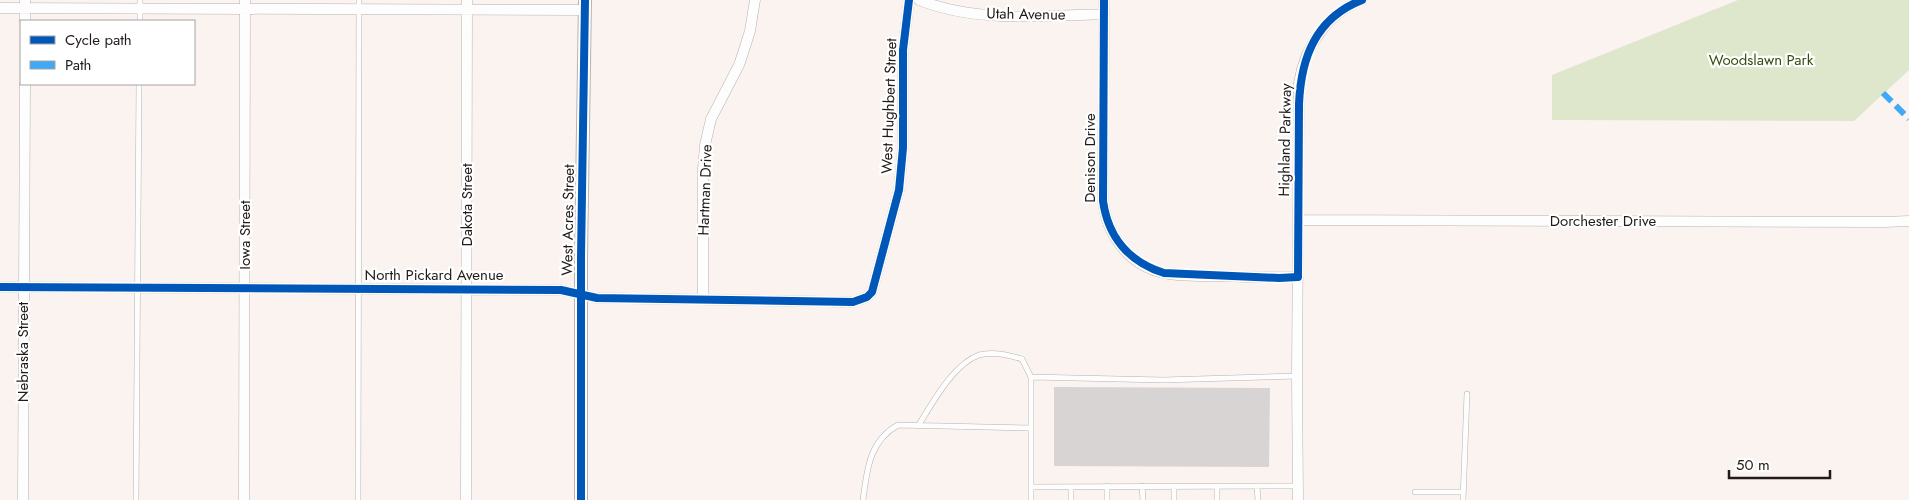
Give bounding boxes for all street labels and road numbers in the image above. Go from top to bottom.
street label: Utah Avenue [986,2,1066,26]
street label: West Hughbert Street [876,37,902,174]
street label: Highland Parkway [1273,83,1297,197]
street label: Denison Drive [1079,113,1101,203]
street label: Hartman Drive [692,144,718,236]
street label: Dakota Street [456,163,478,247]
street label: West Acres Street [556,164,580,276]
street label: Iowa Street [234,200,256,270]
street label: Dorchester Drive [1550,210,1656,232]
street label: North Pickard Avenue [365,264,504,286]
street label: Nebraska Street [12,301,34,402]

